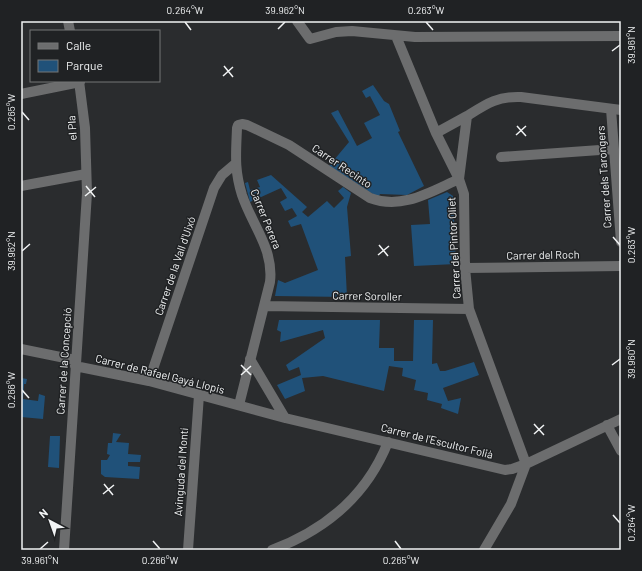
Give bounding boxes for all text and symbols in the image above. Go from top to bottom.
text: 0.264°W [166,4,204,16]
text: 39.962°N [265,4,305,16]
text: 0.263°W [408,4,445,16]
text: 39.961°N [625,26,637,64]
legend [30,30,160,82]
text: Calle [66,38,91,52]
text: Parque [66,58,103,72]
text: 0.265°W [5,93,17,130]
street label: el Pla [64,115,79,141]
street label: Carrer dels Tarongers [593,125,614,229]
street label: Carrer Recinto [310,141,375,190]
street label: Carrer Perera [248,187,284,251]
street label: Carrer del Pintor Oliet [444,197,463,299]
street label: Carrer de la Vall d'Uixó [151,215,198,317]
text: 0.263°W [625,226,637,263]
text: 39.962°N [5,231,17,271]
street label: Carrer del Roch [506,247,580,262]
street label: Carrer Soroller [332,288,402,303]
street label: Carrer de la Concepció [53,307,74,415]
text: 39.960°N [625,339,637,379]
street label: Carrer de Rafael Gayá Llopis [94,351,226,396]
text: 0.266°W [5,371,17,408]
street label: Carrer de l'Escultor Folià [380,420,495,461]
street label: Avinguda del Montí [171,427,190,517]
north arrow [30,501,70,541]
text: 0.264°W [625,504,637,542]
text: N [36,506,50,520]
text: 39.961°N [21,554,59,566]
text: 0.266°W [142,554,179,566]
text: 0.265°W [383,554,420,566]

